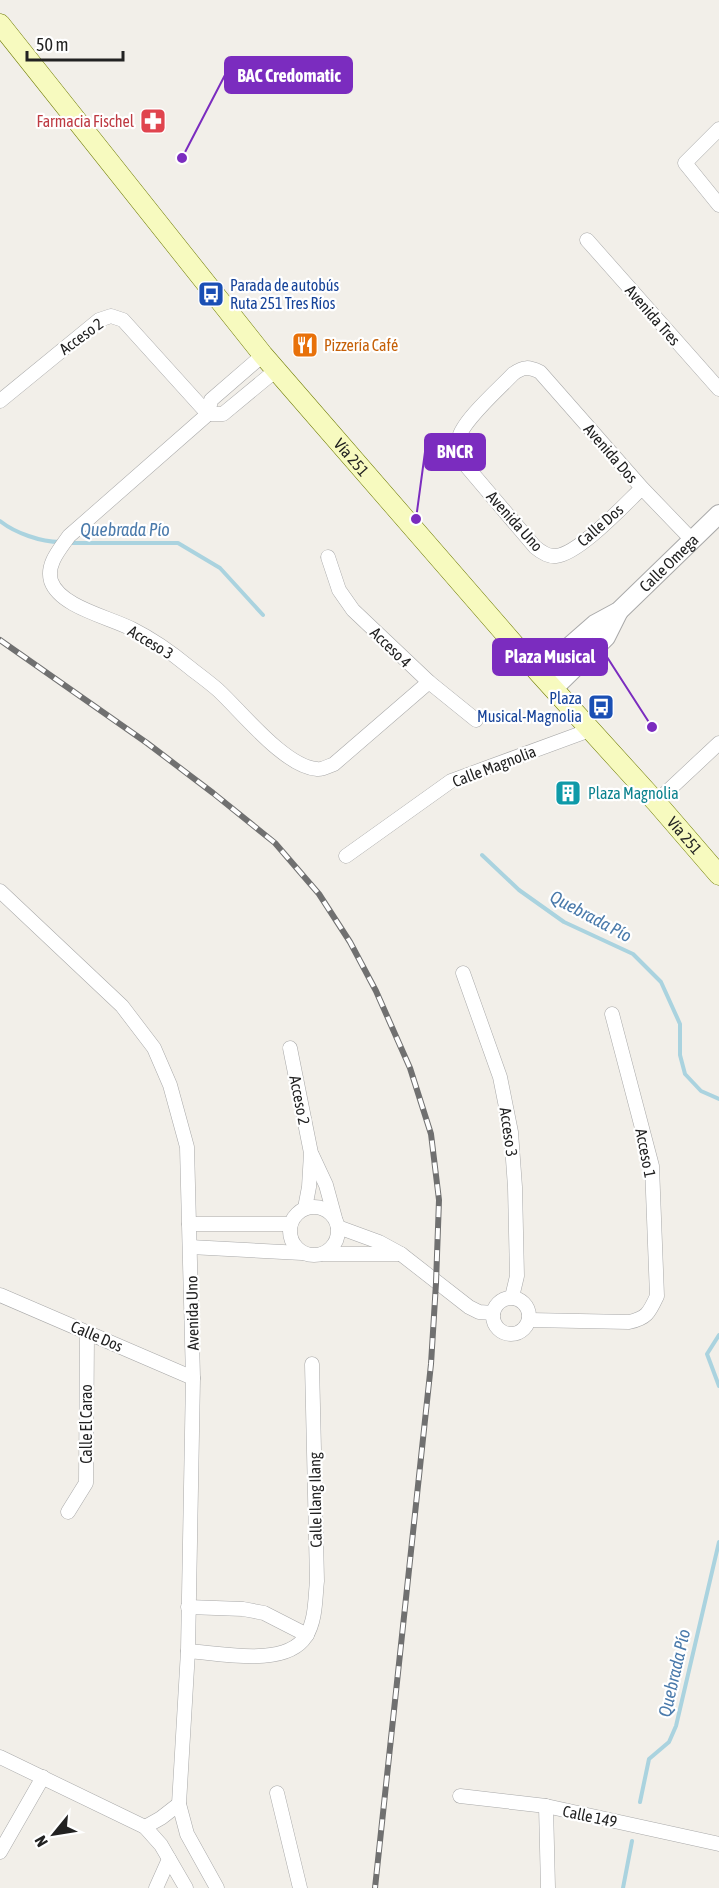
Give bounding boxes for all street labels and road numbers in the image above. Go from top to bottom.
street label: Avenida Tres [622,281,684,349]
street label: Acceso 2 [56,314,106,358]
street label: Avenida Dos [580,420,642,486]
street label: Vía 251 [330,435,373,480]
street label: Avenida Uno [483,487,547,555]
street label: Calle Dos [574,500,627,550]
street label: Calle Omega [636,530,702,595]
street label: Acceso 3 [125,621,177,663]
street label: Acceso 4 [367,623,415,671]
street label: Calle Magnolia [450,742,539,791]
street label: Vía 251 [664,813,706,858]
street label: Acceso 2 [286,1074,314,1126]
street label: Acceso 3 [497,1106,521,1158]
street label: Acceso 1 [632,1127,660,1179]
street label: Avenida Uno [182,1275,202,1351]
street label: Calle Dos [68,1317,126,1355]
street label: Calle El Carao [77,1384,95,1464]
street label: Calle Ilang Ilang [305,1452,326,1548]
street label: Calle 149 [561,1801,619,1831]

